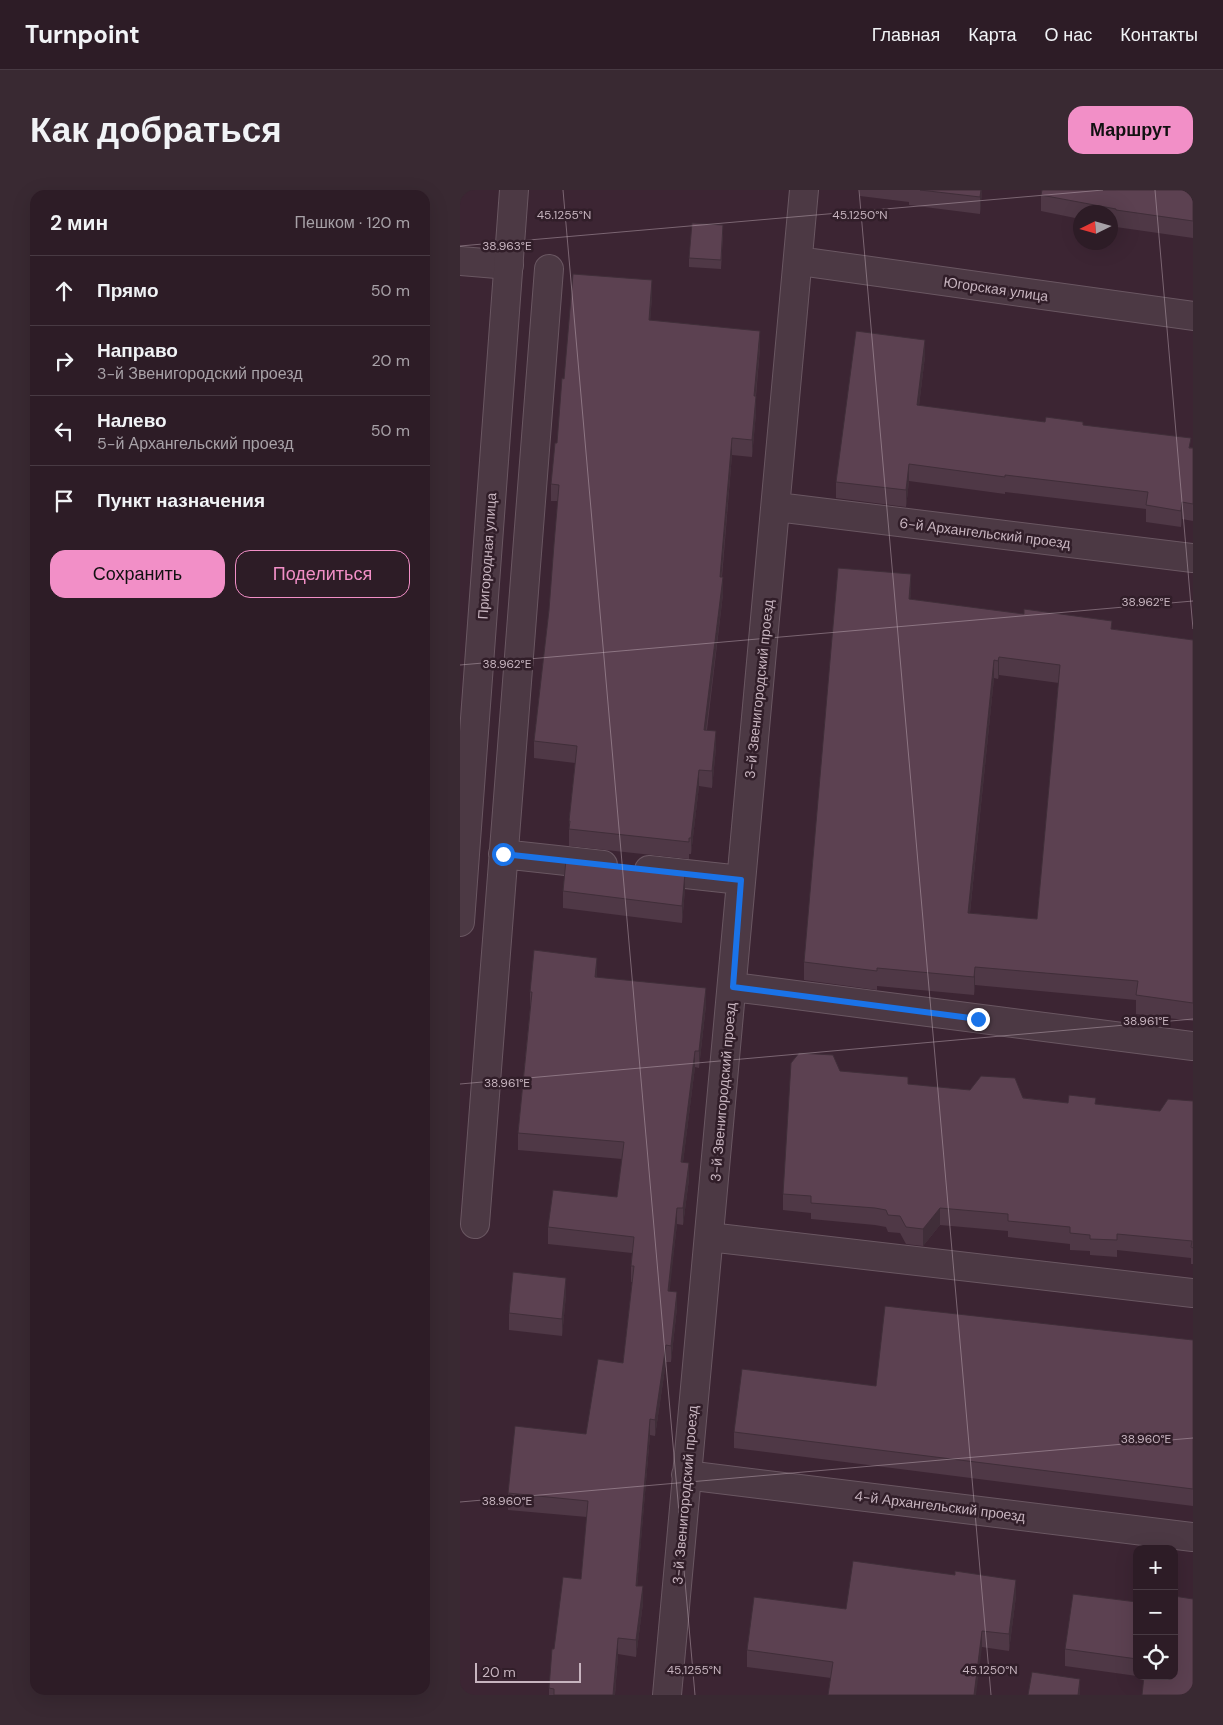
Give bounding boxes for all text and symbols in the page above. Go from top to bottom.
text: Turnpoint [25,19,140,50]
text: Главная [872,23,940,47]
text: Карта [968,23,1017,47]
text: О нас [1045,23,1092,47]
text: Контакты [1120,23,1198,47]
button: Маршрут [1068,106,1193,154]
text: Как добраться [30,107,282,153]
north arrow [1073,205,1118,250]
text: 45.1255°N [537,207,591,223]
text: 45.1250°N [832,207,888,223]
text: 2 мин [50,209,108,237]
text: Пешком · 120 m [295,212,410,233]
text: 38.963°E [482,238,532,254]
street label: Югорская улица [942,273,1050,305]
icon: ahead [50,277,78,305]
text: Прямо [97,278,159,303]
text: 50 m [371,280,410,301]
text: Направо [97,338,178,363]
icon: right [50,347,78,375]
text: 20 m [371,350,410,371]
text: 3-й Звенигородский проезд [97,363,303,384]
text: Налево [97,408,167,433]
icon: left [50,417,78,445]
text: 50 m [371,420,410,441]
text: 5-й Архангельский проезд [97,433,294,454]
icon: arrive [50,487,78,515]
text: Пункт назначения [97,488,265,513]
street label: Пригородная улица [474,492,500,620]
street label: 6-й Архангельский проезд [898,514,1072,552]
button: Сохранить [50,550,225,598]
button: Поделиться [235,550,410,598]
text: 38.962°E [1122,594,1171,610]
street label: 3-й Звенигородский проезд [741,599,777,779]
text: 38.962°E [483,656,532,672]
route start [492,843,515,866]
street label: 3-й Звенигородский проезд [706,1002,740,1182]
route end [967,1008,990,1031]
text: 38.961°E [1123,1013,1169,1029]
text: 38.961°E [484,1075,530,1091]
street label: 3-й Звенигородский проезд [668,1405,702,1585]
text: 38.960°E [1121,1431,1172,1447]
street label: 4-й Архангельский проезд [854,1487,1026,1525]
text: 38.960°E [482,1493,533,1509]
map controls [1133,1545,1178,1680]
button: + [1133,1545,1178,1590]
button: − [1133,1590,1178,1635]
button: locate [1133,1635,1178,1680]
scale bar [475,1660,581,1683]
text: 45.1255°N [667,1662,721,1678]
text: 45.1250°N [962,1662,1018,1678]
text: 20 m [482,1663,516,1681]

